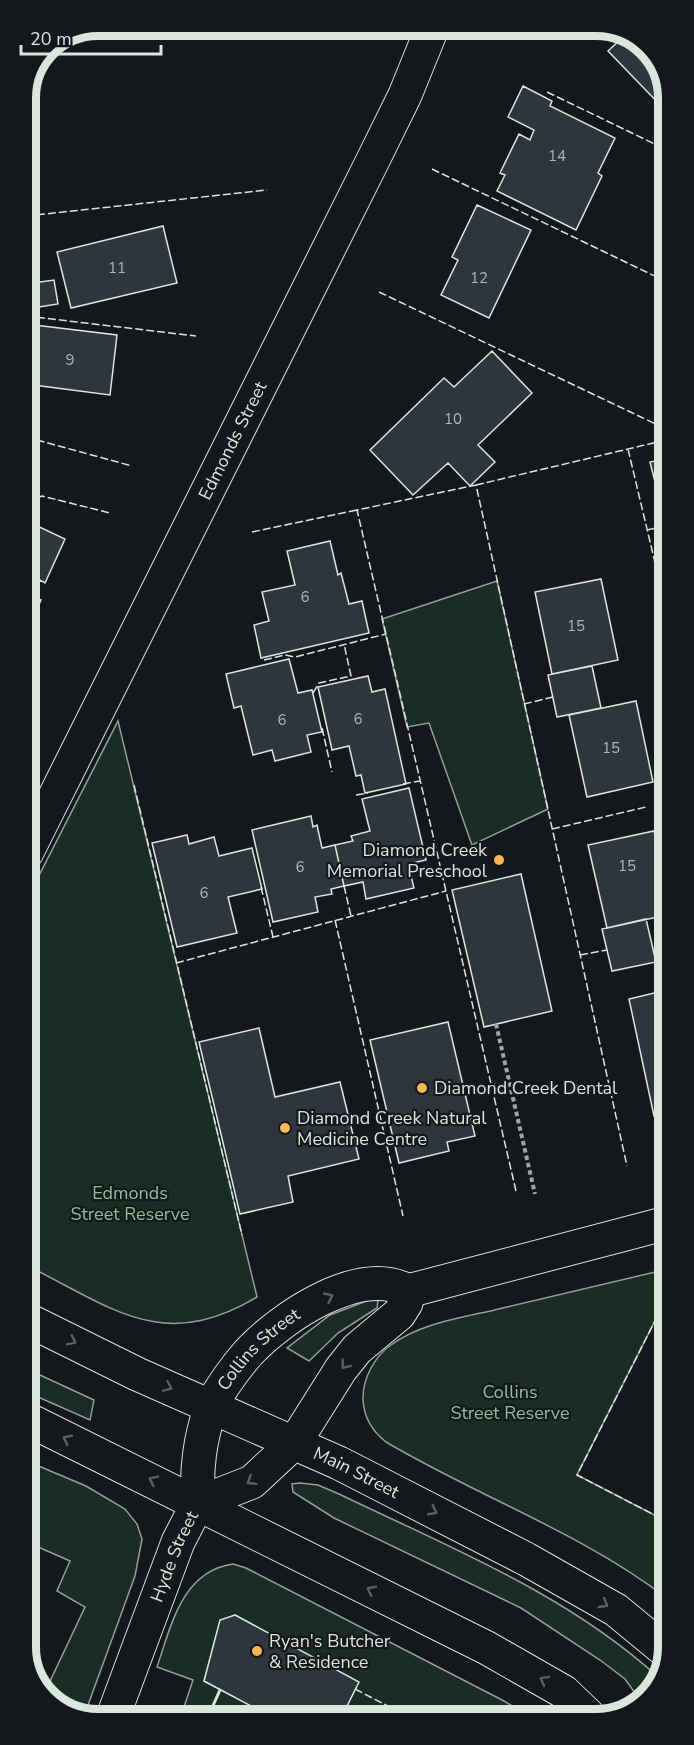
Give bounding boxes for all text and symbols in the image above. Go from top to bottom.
scale bar [21,18,160,56]
text: 20 m [30,27,72,51]
house number: 14 [548,146,566,166]
house number: 11 [108,258,126,278]
house number: 12 [470,268,488,288]
house number: 9 [65,350,75,370]
street label: Edmonds Street [193,377,273,504]
house number: 10 [444,409,462,429]
house number: 6 [300,587,310,607]
house number: 15 [567,616,585,636]
house number: 6 [353,709,363,729]
house number: 6 [277,710,287,730]
house number: 15 [602,738,620,758]
place label: Diamond Creek Memorial Preschool [327,838,488,883]
marker: Diamond Creek Memorial Preschool [492,853,506,867]
house number: 15 [618,856,636,876]
house number: 6 [295,857,305,877]
house number: 6 [199,883,209,903]
place label: Diamond Creek Dental [434,1076,618,1100]
marker: Diamond Creek Dental [415,1081,429,1095]
place label: Diamond Creek Natural Medicine Centre [297,1106,487,1151]
marker: Diamond Creek Natural Medicine Centre [278,1121,292,1135]
park label: Edmonds Street Reserve [70,1181,190,1226]
one-way arrow [322,1292,333,1304]
street label: Collins Street [211,1302,305,1395]
one-way arrow [65,1334,76,1345]
one-way arrow [341,1358,352,1369]
one-way arrow [162,1380,173,1392]
park label: Collins Street Reserve [450,1380,570,1425]
one-way arrow [63,1435,74,1446]
street label: Main Street [309,1441,404,1504]
one-way arrow [247,1473,258,1484]
one-way arrow [148,1476,159,1487]
one-way arrow [426,1504,437,1515]
street label: Hyde Street [145,1506,204,1605]
one-way arrow [366,1586,377,1597]
one-way arrow [598,1596,608,1608]
place label: Ryan's Butcher & Residence [269,1629,391,1674]
marker: Ryan's Butcher & Residence [250,1644,264,1658]
one-way arrow [539,1676,550,1687]

